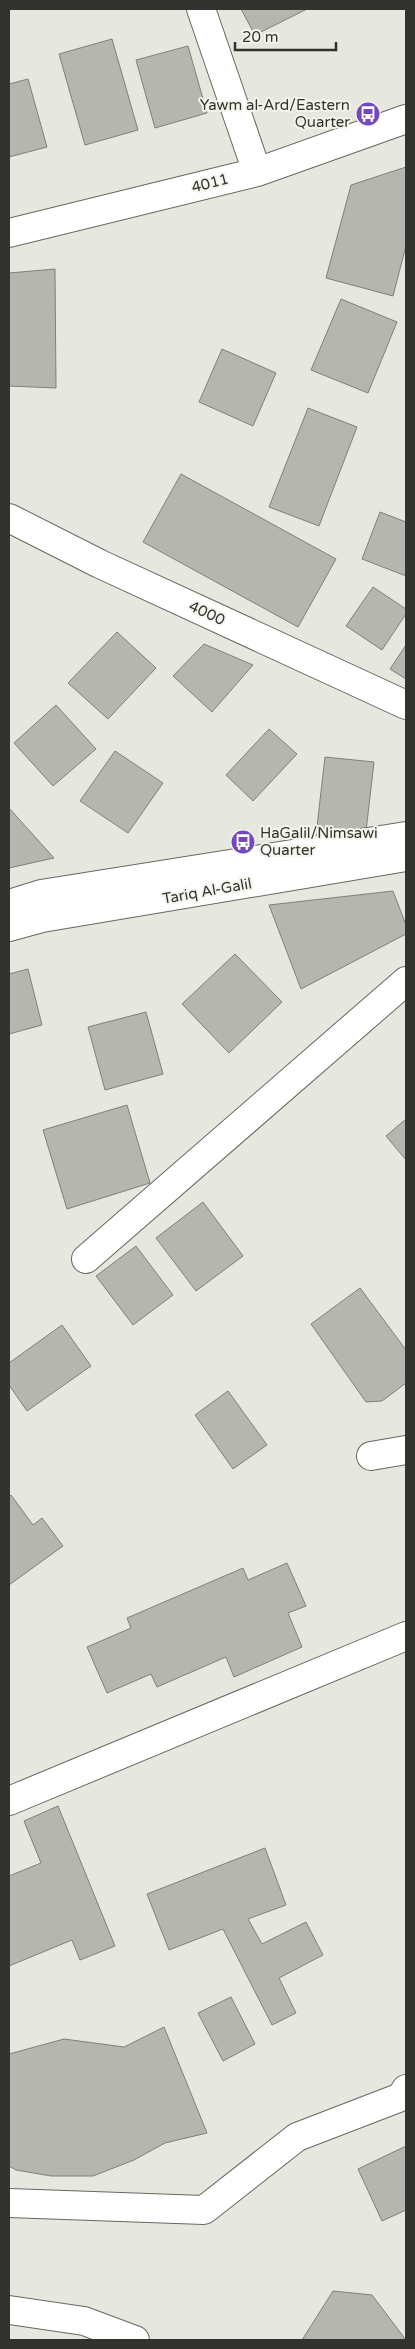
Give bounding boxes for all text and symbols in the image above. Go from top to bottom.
scale bar [235,20,336,52]
text: 20 m [242,28,279,46]
place label: Yawm al-Ard/Eastern Quarter [200,96,350,131]
bus stop icon: Yawm al-Ard/Eastern Quarter [355,101,381,127]
street label: 4011 [190,170,230,196]
street label: 4000 [186,597,228,629]
place label: HaGalil/Nimsawi Quarter [260,824,378,859]
bus stop icon: HaGalil/Nimsawi Quarter [230,829,256,855]
street label: Tariq Al-Galil [161,874,253,908]

